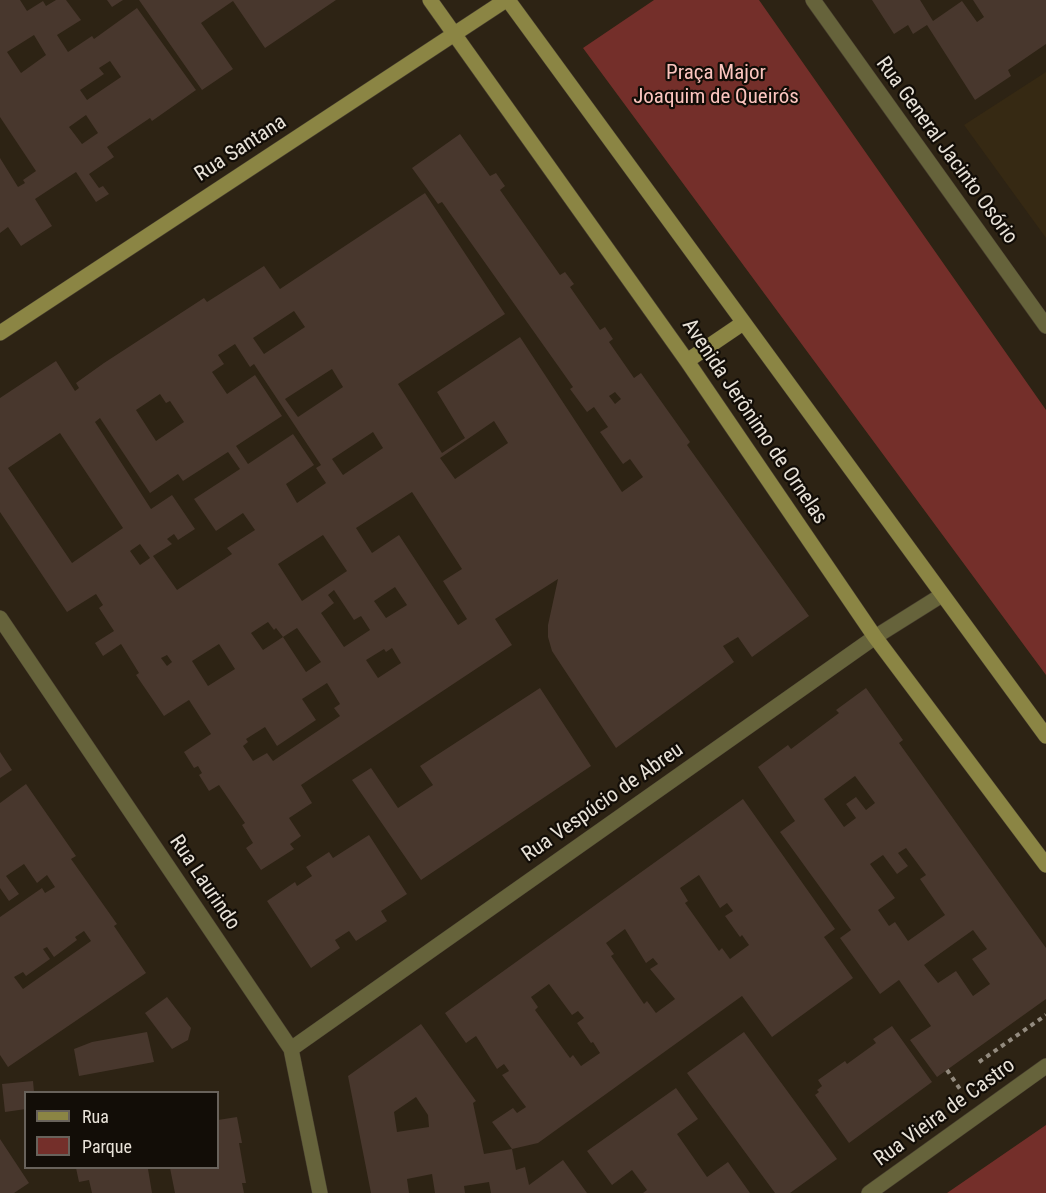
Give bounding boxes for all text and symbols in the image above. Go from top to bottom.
street label: Rua General Jacinto Osório [870,53,1022,249]
park label: Praça Major Joaquim de Queirós [633,61,799,111]
street label: Rua Santana [191,110,291,188]
street label: Avenida Jerônimo de Ornelas [676,315,832,529]
street label: Rua Vespúcio de Abreu [518,738,688,868]
street label: Rua Laurindo [163,831,245,935]
street label: Rua Vieira de Castro [870,1053,1020,1173]
legend [24,1091,219,1169]
text: Rua [82,1106,109,1127]
text: Parque [82,1136,132,1157]

